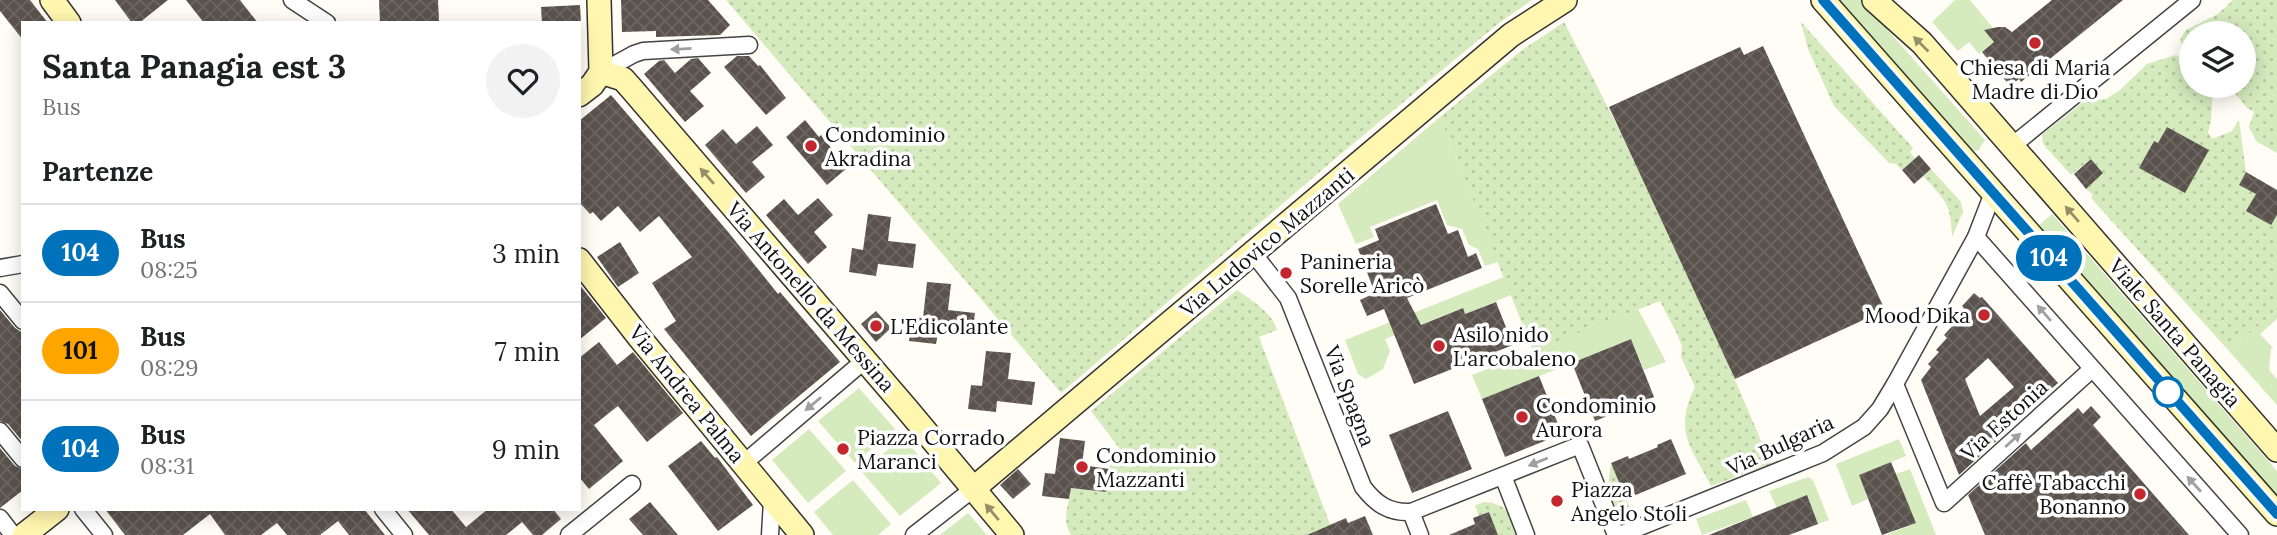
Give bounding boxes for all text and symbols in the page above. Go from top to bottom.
map controls [2179,21,2256,98]
button: layers [2179,21,2256,98]
one-way arrow [1913,35,1930,52]
marker: Chiesa di Maria Madre di Dio [2027,35,2043,51]
button: heart [486,44,560,118]
one-way arrow [670,44,692,55]
text: Santa Panagia est 3 [42,45,346,87]
place label: Chiesa di Maria Madre di Dio [1960,54,2110,105]
text: Bus [42,92,81,121]
place label: Condominio Akradina [824,121,945,172]
marker: Condominio Akradina [803,138,819,154]
text: Partenze [42,155,153,188]
street label: Via Ludovico Mazzanti [1174,161,1360,323]
one-way arrow [699,167,715,185]
street label: Via Antonello da Messina [720,196,901,398]
one-way arrow [2064,205,2080,223]
text: Bus [140,222,186,255]
line badge: 104 [2009,235,2089,281]
text: 104 [61,237,100,268]
text: 3 min [492,237,560,270]
text: 104 [2030,242,2068,273]
place label: Panineria Sorelle Aricò [1300,248,1424,299]
street label: Viale Santa Panagia [2102,252,2247,413]
text: 08:25 [140,255,198,284]
marker: Panineria Sorelle Aricò [1278,265,1294,281]
place label: Mood Dika [1865,302,1970,329]
one-way arrow [2037,305,2052,322]
marker: Mood Dika [1976,307,1992,323]
place label: L'Edicolante [890,313,1008,340]
marker: L'Edicolante [868,318,884,334]
street label: Via Andrea Palma [623,319,751,468]
text: Bus [140,320,186,353]
place label: Asilo nido L'arcobaleno [1452,321,1576,372]
text: 101 [63,335,98,366]
text: 7 min [495,335,560,368]
marker: Asilo nido L'arcobaleno [1431,338,1447,354]
street label: Via Spagna [1318,341,1382,450]
text: 08:29 [140,353,199,382]
street label: Via Estonia [1954,374,2053,467]
unlabelled marker [2153,377,2183,407]
place label: Condominio Aurora [1535,392,1656,443]
one-way arrow [804,396,822,412]
street label: Via Bulgaria [1721,408,1838,482]
marker: Condominio Aurora [1514,409,1530,425]
text: Bus [140,418,186,451]
place label: Piazza Corrado Maranci [857,424,1005,475]
text: 104 [61,433,100,464]
text: 9 min [492,433,560,466]
one-way arrow [2004,433,2021,449]
marker: Piazza Corrado Maranci [835,441,851,457]
place label: Condominio Mazzanti [1096,442,1216,493]
text: 08:31 [140,451,194,480]
one-way arrow [1527,456,1548,467]
marker: Condominio Mazzanti [1074,459,1090,475]
place label: Caffè Tabacchi Bonanno [1982,469,2126,520]
one-way arrow [2186,475,2202,493]
place label: Piazza Angelo Stoli [1570,476,1687,527]
marker: Caffè Tabacchi Bonanno [2132,486,2148,502]
marker: Piazza Angelo Stoli [1549,493,1565,509]
one-way arrow [984,503,1000,521]

